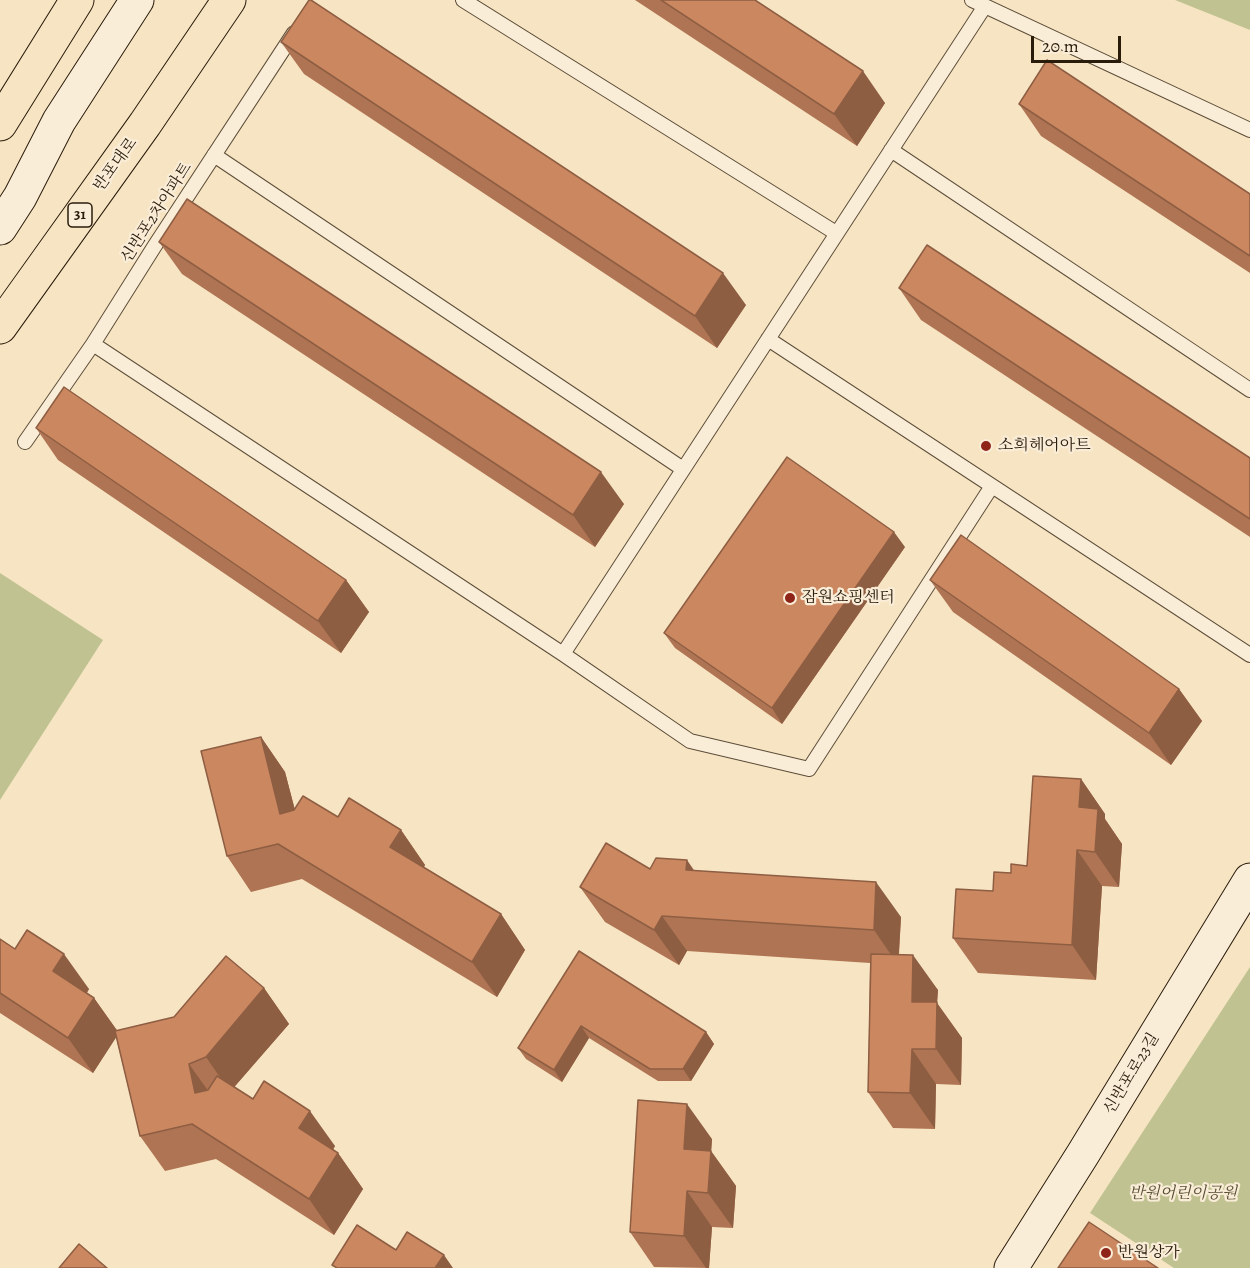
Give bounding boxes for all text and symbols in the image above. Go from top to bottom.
scale bar [1034,24,1124,62]
text: 20 m [1042,34,1079,58]
street label: 반포대로 [90,134,142,196]
street label: 신반포2차아파트 [117,159,197,267]
road number: 31 [68,203,92,227]
place label: 소희헤어아트 [998,436,1091,456]
marker: 소희헤어아트 [979,439,993,453]
place label: 잠원쇼핑센터 [802,588,895,608]
marker: 잠원쇼핑센터 [783,591,797,605]
street label: 신반포로23길 [1100,1030,1164,1118]
park label: 반원어린이공원 [1129,1184,1237,1204]
place label: 반원상가 [1118,1243,1180,1263]
marker: 반원상가 [1099,1246,1113,1260]

